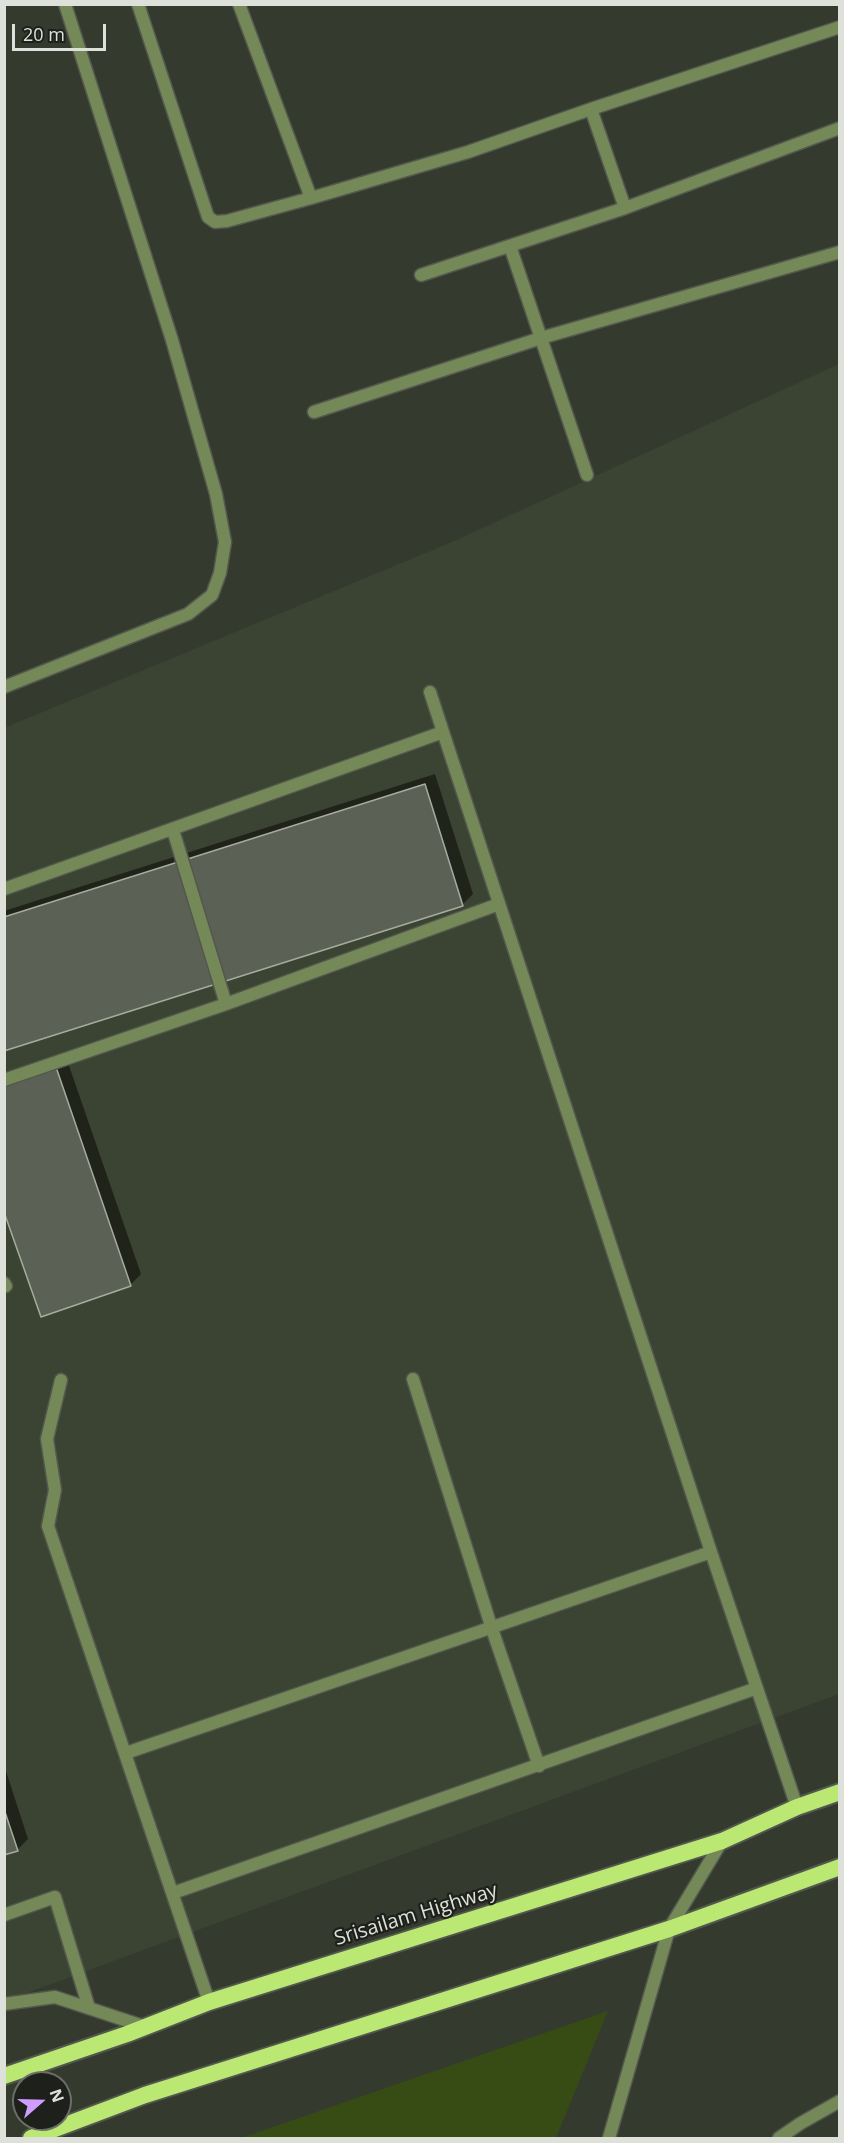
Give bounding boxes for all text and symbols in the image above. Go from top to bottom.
scale bar [15,12,110,50]
text: 20 m [23,22,65,46]
street label: Srisailam Highway [332,1879,500,1951]
north arrow [12,2071,72,2131]
text: N [44,2086,70,2105]

